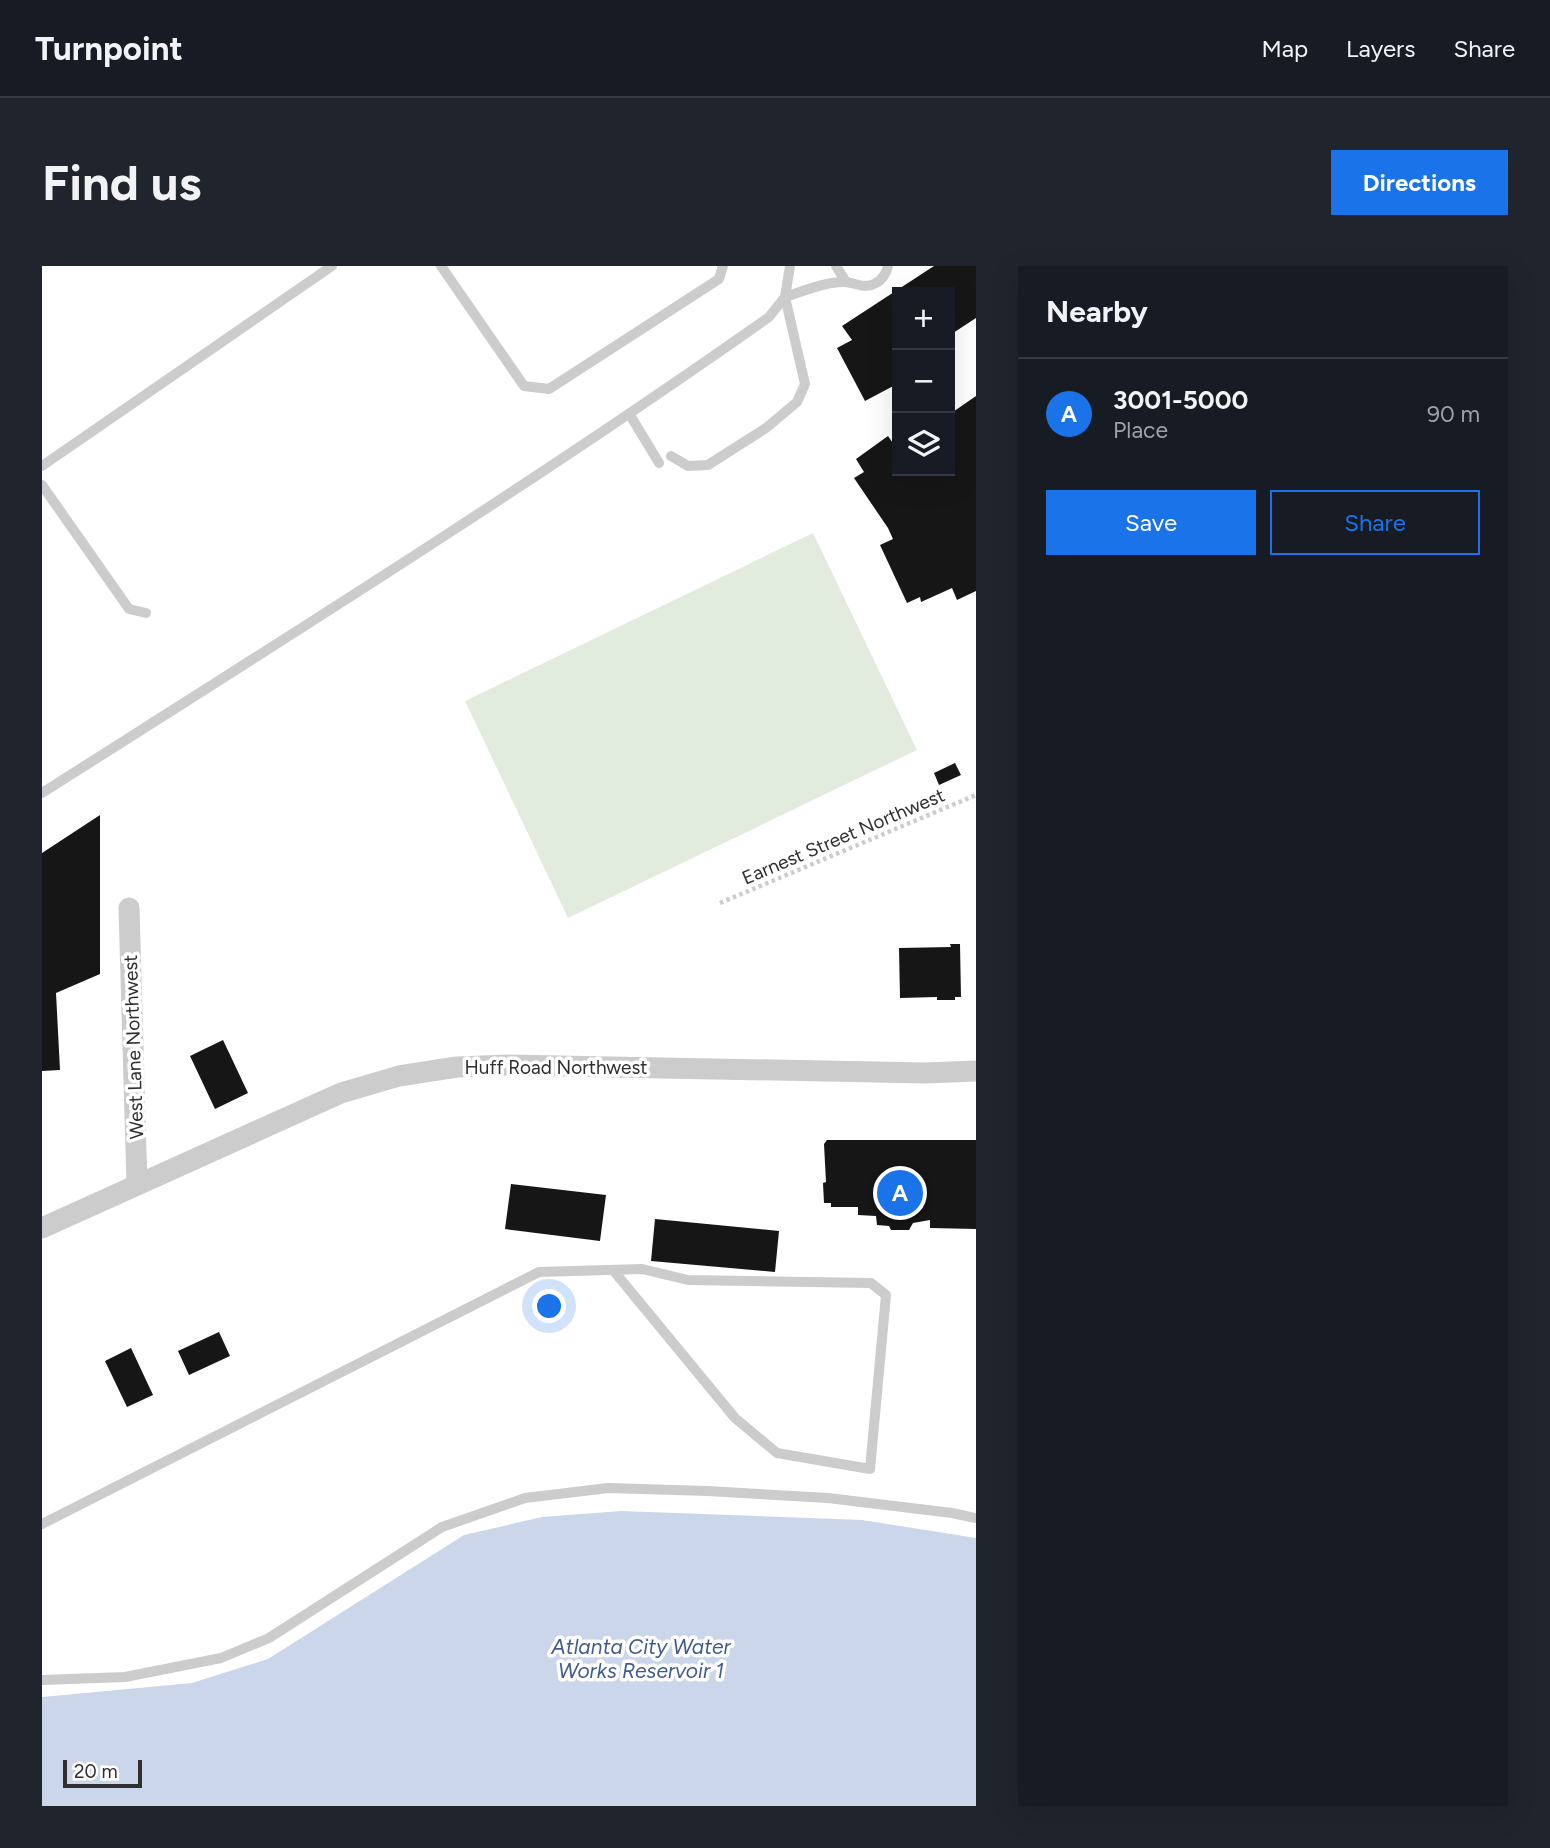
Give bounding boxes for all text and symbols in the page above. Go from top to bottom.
text: Turnpoint [35,29,183,68]
text: Map [1261,34,1308,63]
text: Layers [1346,34,1415,63]
text: Share [1453,34,1515,63]
button: Directions [1331,150,1508,215]
text: Find us [42,153,201,212]
map controls [892,287,955,476]
button: + [892,287,955,350]
text: Nearby [1046,293,1148,330]
button: − [892,350,955,413]
text: 3001-5000 [1113,384,1248,416]
text: A [1061,400,1077,428]
text: 90 m [1427,400,1480,428]
button: layers [892,413,955,476]
text: Place [1113,416,1168,444]
button: Save [1046,490,1256,555]
button: Share [1270,490,1480,555]
street label: Earnest Street Northwest [738,783,948,890]
street label: West Lane Northwest [119,954,148,1140]
street label: Huff Road Northwest [465,1056,647,1079]
pin: A [877,1167,923,1219]
your location [532,1289,566,1323]
water label: Atlanta City Water Works Reservoir 1 [550,1634,732,1683]
scale bar [63,1757,142,1789]
text: 20 m [74,1760,118,1783]

